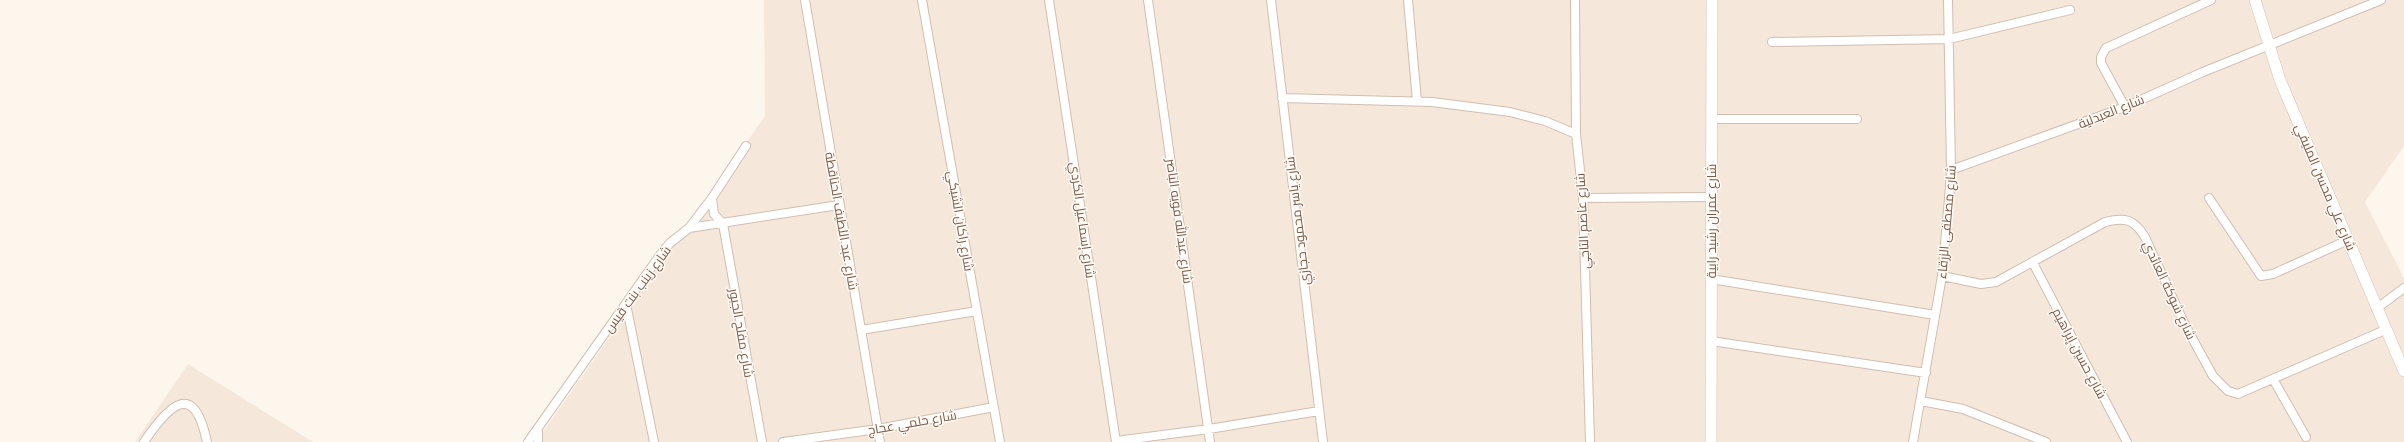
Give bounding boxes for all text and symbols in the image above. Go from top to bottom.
street label: شارع العبدلية [2075,90,2147,132]
street label: شارع علي محسن المليفي [2289,121,2361,254]
street label: شارع عبد اللطيف الحناقطة [821,151,863,291]
street label: شارع ياسر محمود حجازي [1280,155,1316,287]
street label: شارع عبدالله فويه الباصر [1162,156,1198,285]
street label: شارع إسماعيل الكردي [1064,161,1100,279]
street label: شارع عمران رشيد رابية [1702,164,1720,278]
street label: شارع مصطفى الزرقاء [1932,164,1960,280]
street label: شارع راكان الشبكي [941,169,979,273]
street label: شارع عاصم التاجي [1570,172,1596,269]
street label: شارع شوكة العائدي [2137,238,2201,343]
street label: شارع زينب بنت قيس [599,242,675,336]
street label: شارع مفلح الجبور [725,286,759,379]
street label: شارع حسين إبراهيم [2048,304,2112,402]
street label: شارع حلمي عجاج [866,405,958,441]

